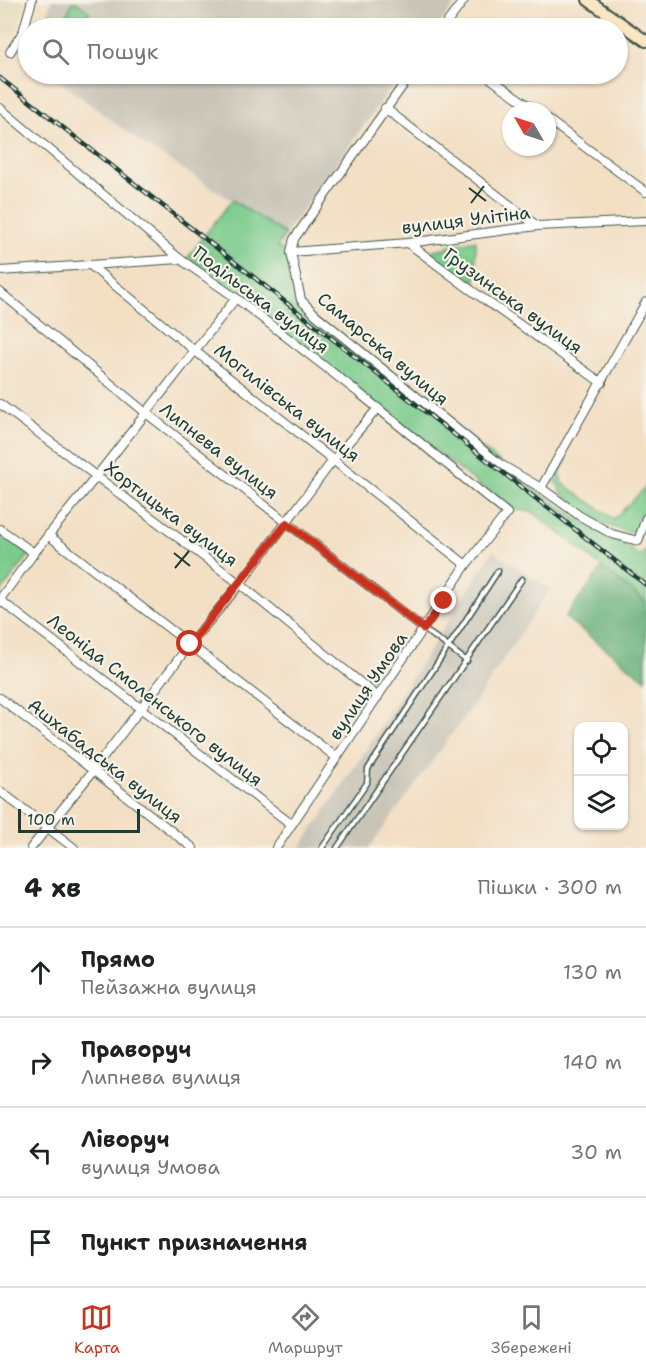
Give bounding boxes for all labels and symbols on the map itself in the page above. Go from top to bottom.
north arrow [502,102,556,156]
street label: вулиця Улітіна [400,200,532,240]
street label: Подільська вулиця [188,241,334,359]
street label: Грузинська вулиця [439,242,587,360]
street label: Самарська вулиця [312,287,454,411]
street label: Могилівська вулиця [209,338,365,468]
street label: Липнева вулиця [155,397,283,505]
street label: Хортицька вулиця [99,456,243,572]
route end [430,587,456,613]
street label: Леоніда Смоленського вулиця [42,608,268,792]
street label: вулиця Умова [323,627,413,745]
route start [176,630,202,656]
street label: Ашхабадська вулиця [23,693,187,829]
scale bar [18,806,140,834]

